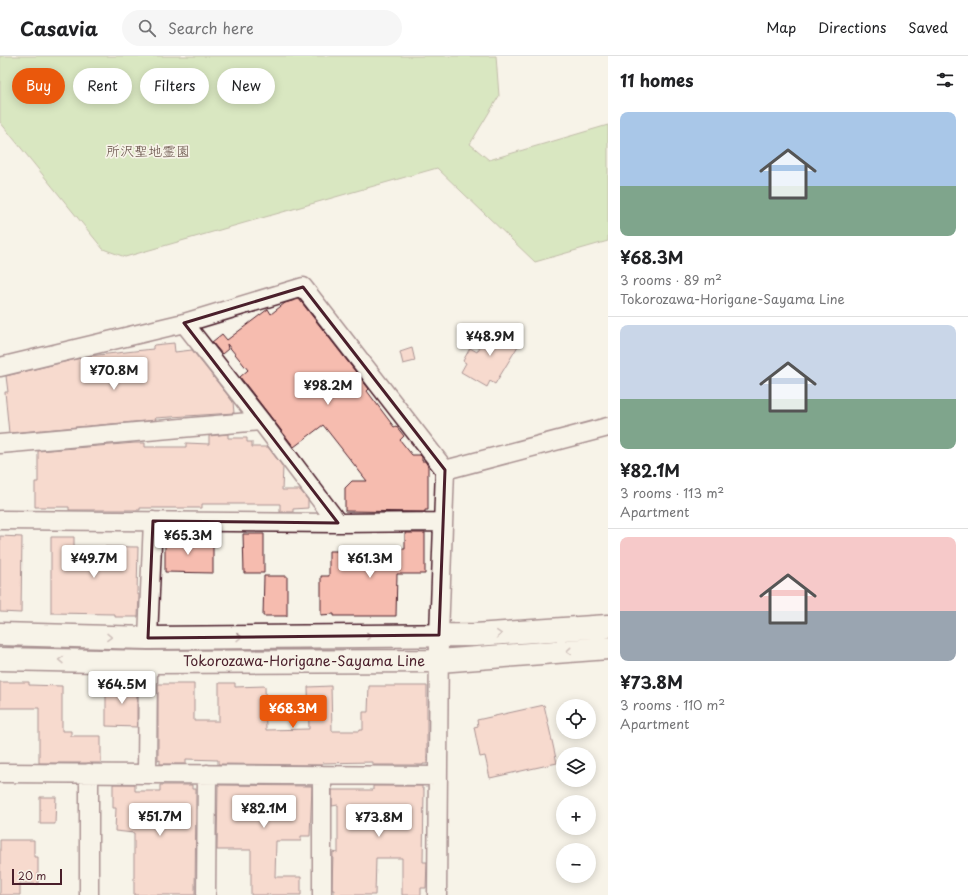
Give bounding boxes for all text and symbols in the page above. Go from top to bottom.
search box [122,10,402,46]
text: Casavia [20,14,98,42]
text: Search here [168,16,254,39]
icon: search [136,17,158,39]
text: Map [766,17,796,38]
text: Directions [818,17,886,38]
text: Saved [908,17,948,38]
text: 11 homes [620,67,694,93]
chip: Buy [12,68,65,104]
chip: Rent [73,68,132,104]
chip: Filters [140,68,209,104]
chip: New [217,68,275,104]
icon: filters [934,69,956,91]
icon: home [752,138,824,210]
park label: 所沢聖地霊園 [106,140,190,161]
text: ¥68.3M [620,244,684,270]
text: 3 rooms · 89 m² [620,270,722,289]
text: Tokorozawa-Horigane-Sayama Line [620,289,845,308]
pin: ¥48.9M [457,323,523,357]
text: ¥48.9M [466,326,514,345]
icon: home [752,351,824,423]
pin: ¥70.8M [81,357,147,391]
text: ¥70.8M [90,360,138,379]
pin: ¥98.2M [295,372,361,406]
text: ¥98.2M [304,375,352,394]
text: ¥82.1M [620,457,680,483]
text: 3 rooms · 113 m² [620,483,724,502]
text: Apartment [620,502,689,521]
pin: ¥65.3M [155,522,221,556]
text: ¥65.3M [164,525,212,544]
pin: ¥49.7M [61,545,127,579]
pin: ¥61.3M [337,545,403,579]
text: ¥49.7M [71,548,117,567]
text: ¥61.3M [347,548,393,567]
icon: home [752,563,824,635]
one-way arrow [496,629,502,638]
one-way arrow [366,632,372,640]
one-way arrow [106,633,112,641]
one-way arrow [236,633,242,641]
one-way arrow [566,646,572,655]
street label: Tokorozawa-Horigane-Sayama Line [183,650,425,671]
one-way arrow [58,656,64,664]
text: ¥73.8M [620,669,683,695]
pin: ¥64.5M [89,671,155,705]
text: ¥64.5M [97,674,147,693]
pin: ¥68.3M [260,695,326,729]
text: 3 rooms · 110 m² [620,695,725,714]
text: ¥68.3M [269,698,317,717]
map controls [556,699,596,883]
button: locate [556,699,596,739]
text: Apartment [620,714,689,733]
button: layers [556,747,596,787]
pin: ¥82.1M [231,795,297,829]
button: + [556,795,596,835]
text: ¥82.1M [241,798,287,817]
pin: ¥51.7M [127,803,193,837]
pin: ¥73.8M [346,804,412,838]
text: ¥51.7M [138,806,182,825]
text: ¥73.8M [355,807,403,826]
button: − [556,843,596,883]
scale bar [12,867,62,886]
text: 20 m [18,867,46,884]

